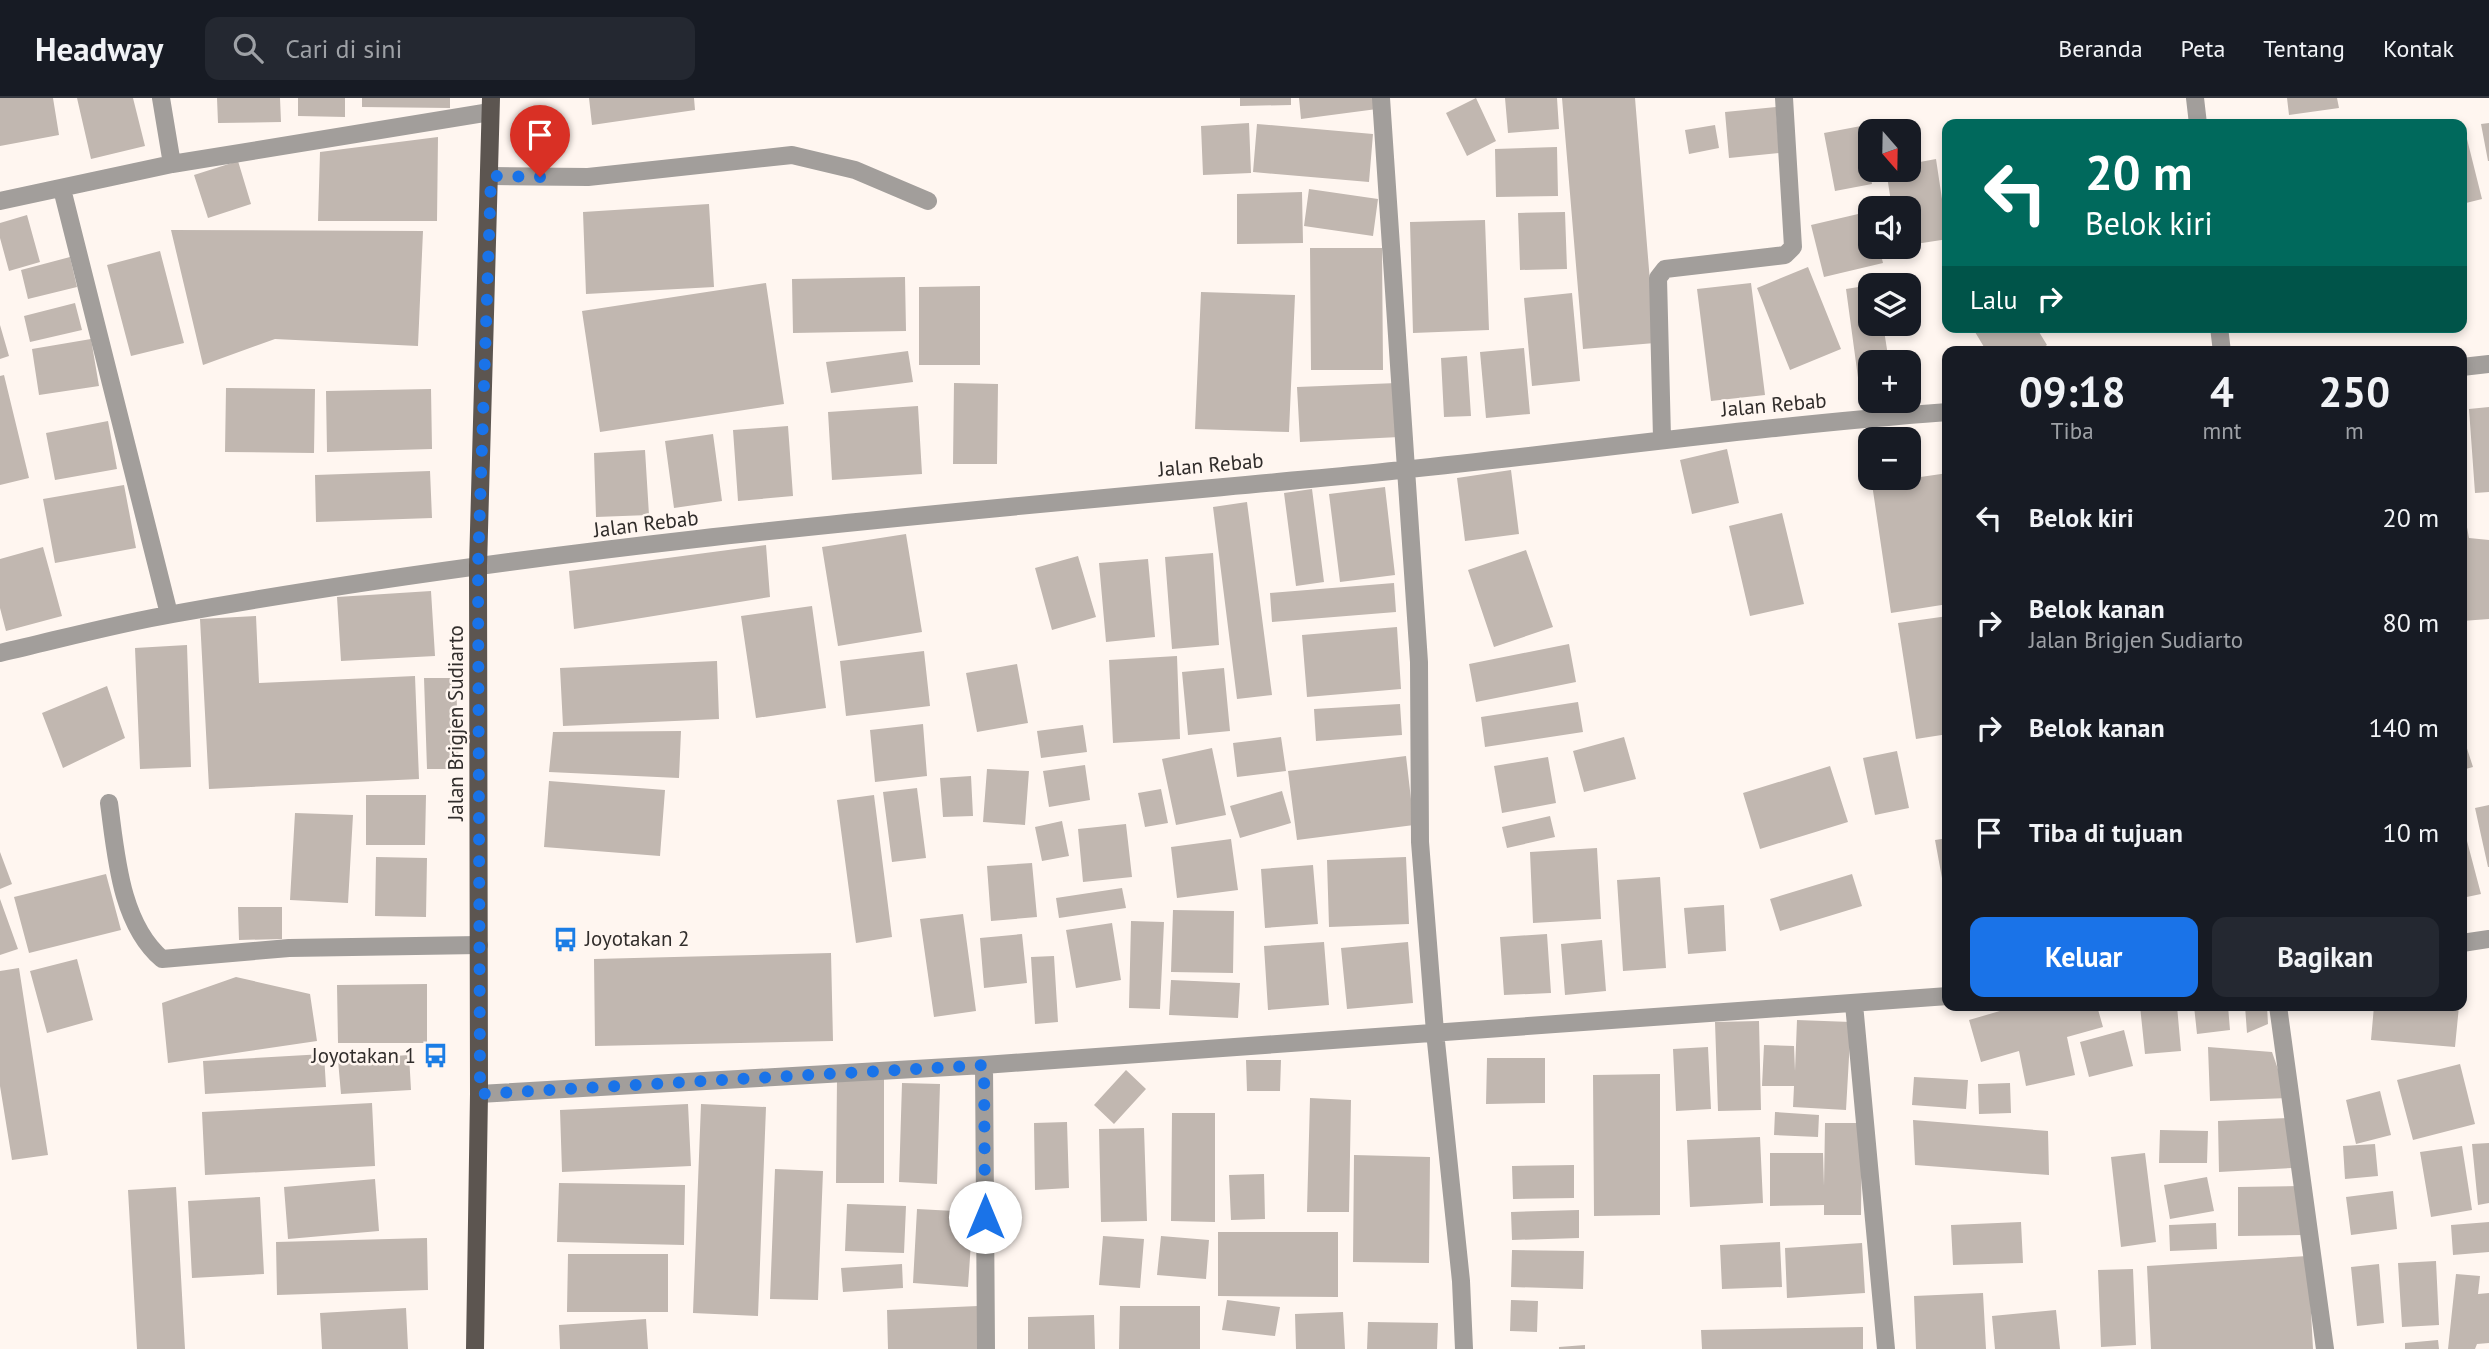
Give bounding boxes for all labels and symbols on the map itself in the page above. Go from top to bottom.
pin [510,105,570,177]
north arrow [1858,119,1922,182]
street label: Jalan Rebab [1719,386,1828,423]
street label: Jalan Rebab [1156,446,1265,483]
street label: Jalan Rebab [591,504,700,543]
street label: Jalan Brigjen Sudiarto [442,625,469,822]
bus stop icon: Joyotakan 2 [551,925,579,953]
place label: Joyotakan 2 [584,925,689,952]
place label: Joyotakan 1 [311,1042,416,1069]
bus stop icon: Joyotakan 1 [422,1042,450,1070]
position arrow [948,1180,1022,1254]

